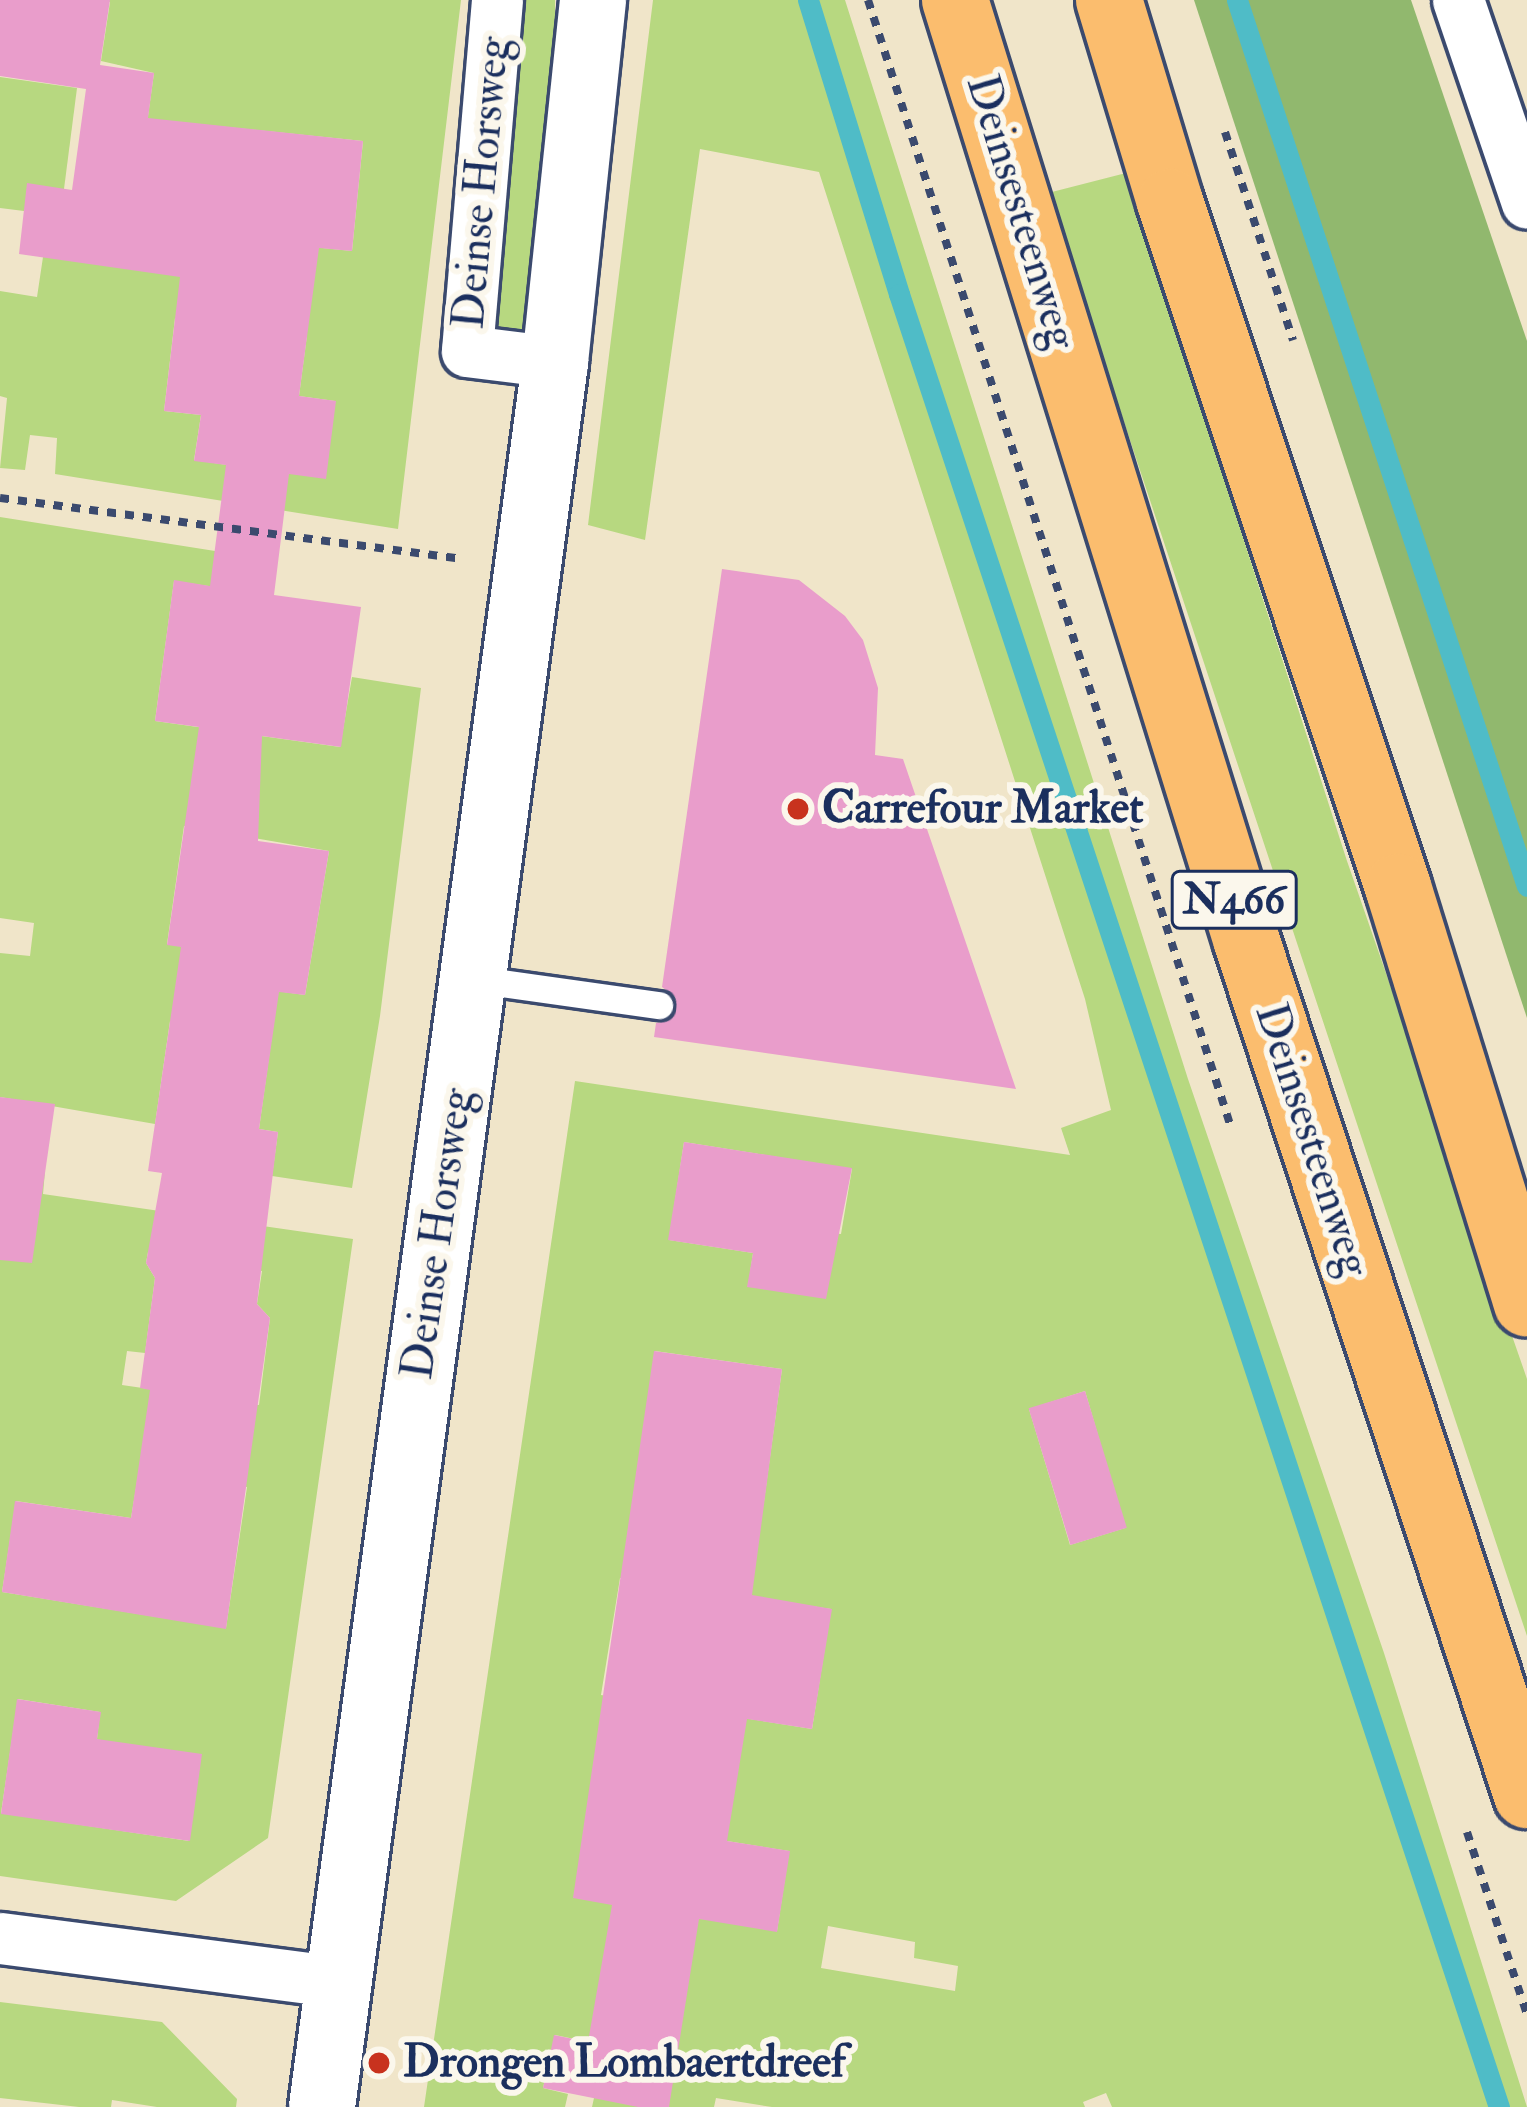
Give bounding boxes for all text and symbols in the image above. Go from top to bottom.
street label: Deinse Horsweg [442,35,522,331]
street label: Deinsesteenweg [954,69,1088,355]
place label: Carrefour Market [822,782,1144,836]
marker: Carrefour Market [785,796,811,822]
road number: N466 [1168,864,1300,936]
street label: Deinsesteenweg [1243,997,1381,1283]
street label: Deinse Horsweg [391,1085,485,1383]
place label: Drongen Lombaertdreef [403,2036,846,2090]
marker: Drongen Lombaertdreef [366,2050,392,2076]

